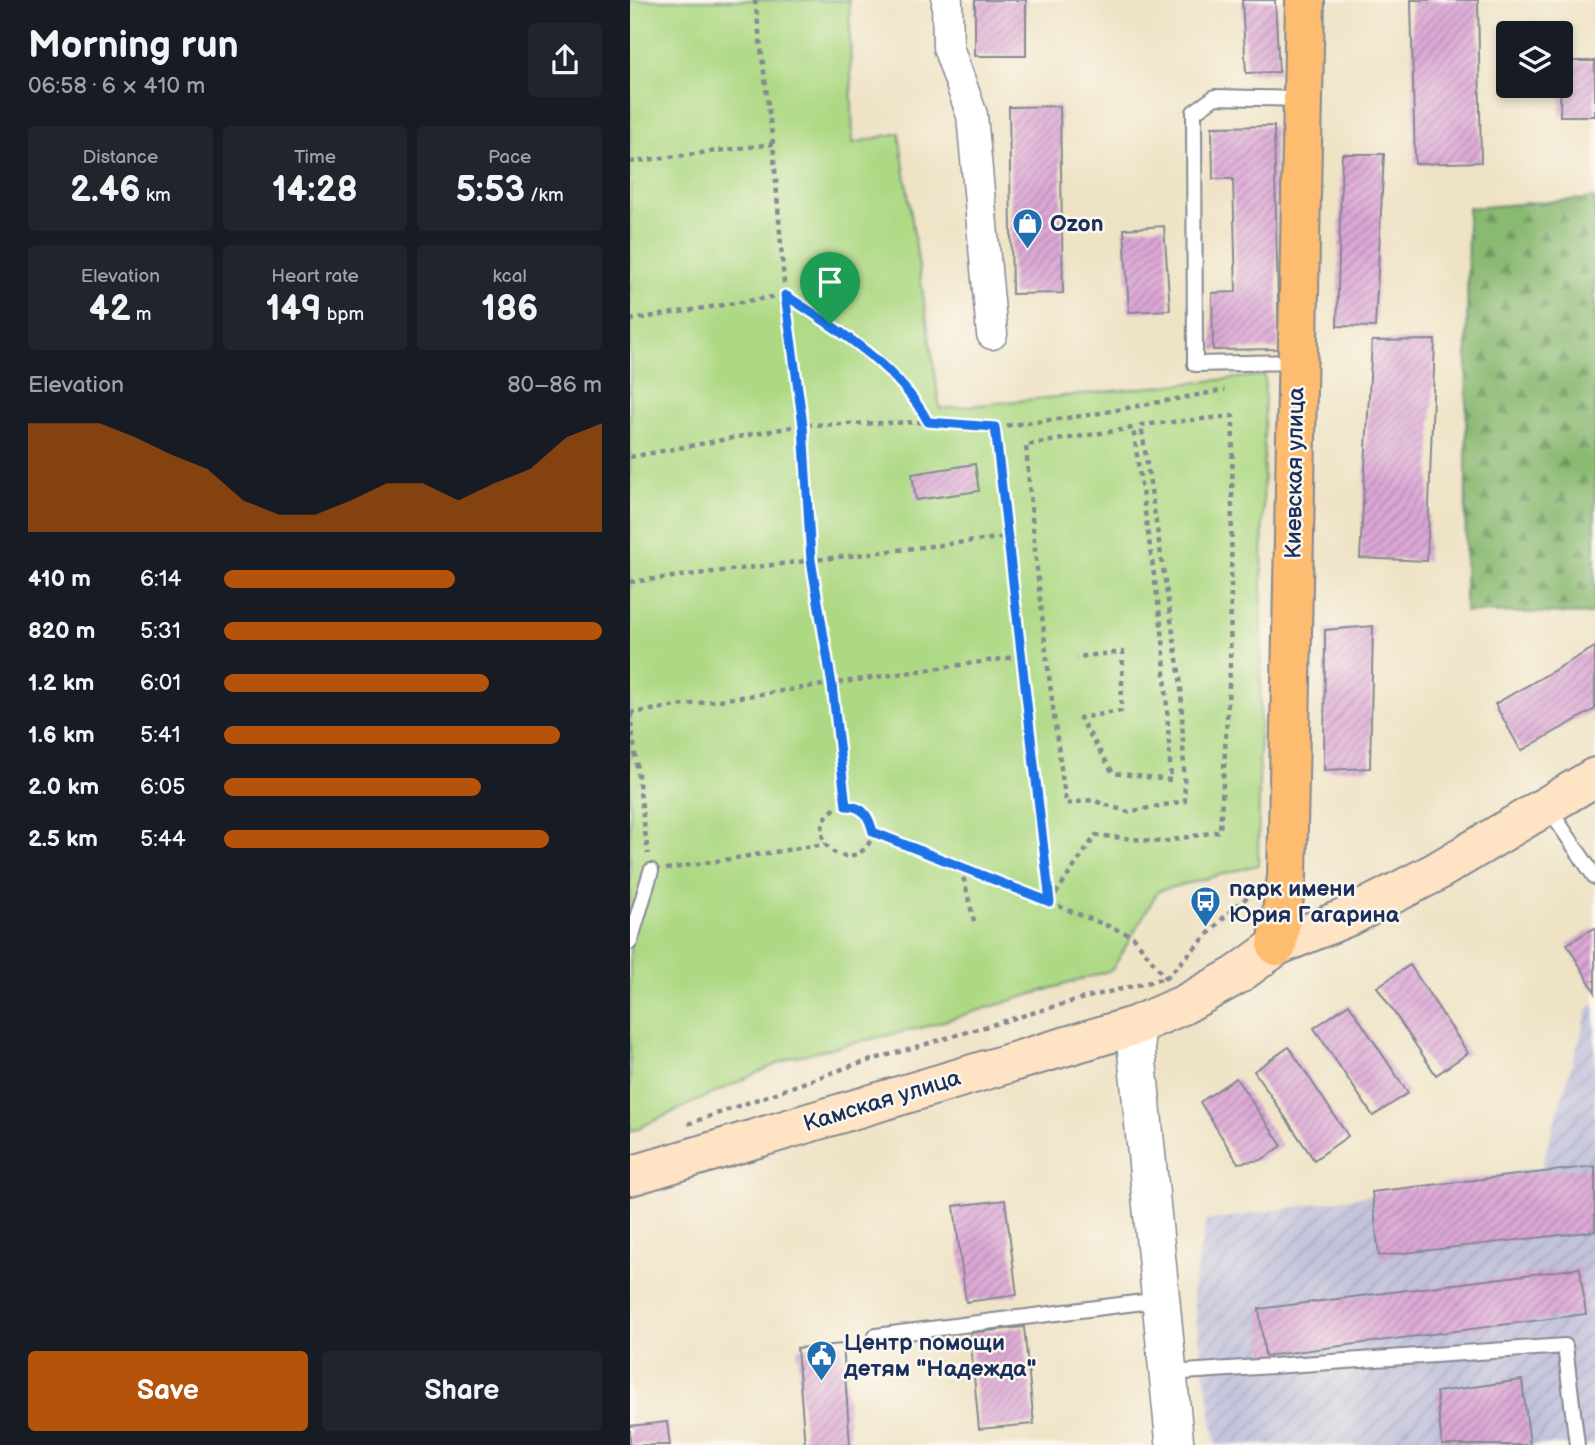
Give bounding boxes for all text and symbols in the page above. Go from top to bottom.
map controls [1496,21,1573,98]
button: layers [1496,21,1573,98]
text: Morning run [28,23,239,68]
button: share [528,23,602,97]
text: 06:58 · 6 × 410 m [28,72,205,100]
text: Distance [82,146,158,169]
text: Time [294,146,336,169]
text: Pace [488,146,531,169]
text: 2.46 [70,169,141,212]
text: 14:28 [272,169,358,212]
text: 5:53 [456,169,525,212]
text: km [141,184,171,207]
text: /km [525,184,564,207]
shop icon: Ozon [1010,207,1044,251]
place label: Ozon [1050,210,1104,238]
pin [800,252,860,324]
icon: arrive [811,263,849,301]
text: Elevation [81,265,160,288]
text: Heart rate [271,265,359,288]
text: kcal [493,265,527,288]
text: 42 [89,288,131,331]
text: 149 [266,288,322,331]
text: 186 [481,288,538,331]
text: m [131,303,152,326]
text: bpm [322,303,364,326]
text: Elevation [28,371,124,399]
text: 80–86 m [507,371,602,399]
street label: Киевская улица [1280,386,1311,559]
text: 410 m [28,565,91,593]
text: 6:14 [140,565,182,593]
text: 820 m [28,617,95,645]
text: 5:31 [140,617,181,645]
text: 1.2 km [28,669,94,697]
text: 6:01 [140,669,181,697]
text: 1.6 km [28,721,95,749]
text: 5:41 [140,721,181,749]
text: 2.0 km [28,773,99,801]
text: 6:05 [140,773,185,801]
text: 2.5 km [28,825,98,853]
text: 5:44 [140,825,186,853]
place label: парк имени Юрия Гагарина [1229,875,1400,929]
bus stop icon: парк имени Юрия Гагарина [1189,885,1223,929]
street label: Камская улица [800,1064,964,1138]
place label: Центр помощи детям "Надежда" [843,1329,1036,1383]
public building icon: Центр помощи детям "Надежда" [804,1339,838,1383]
button: Save [28,1351,308,1431]
button: Share [322,1351,602,1431]

